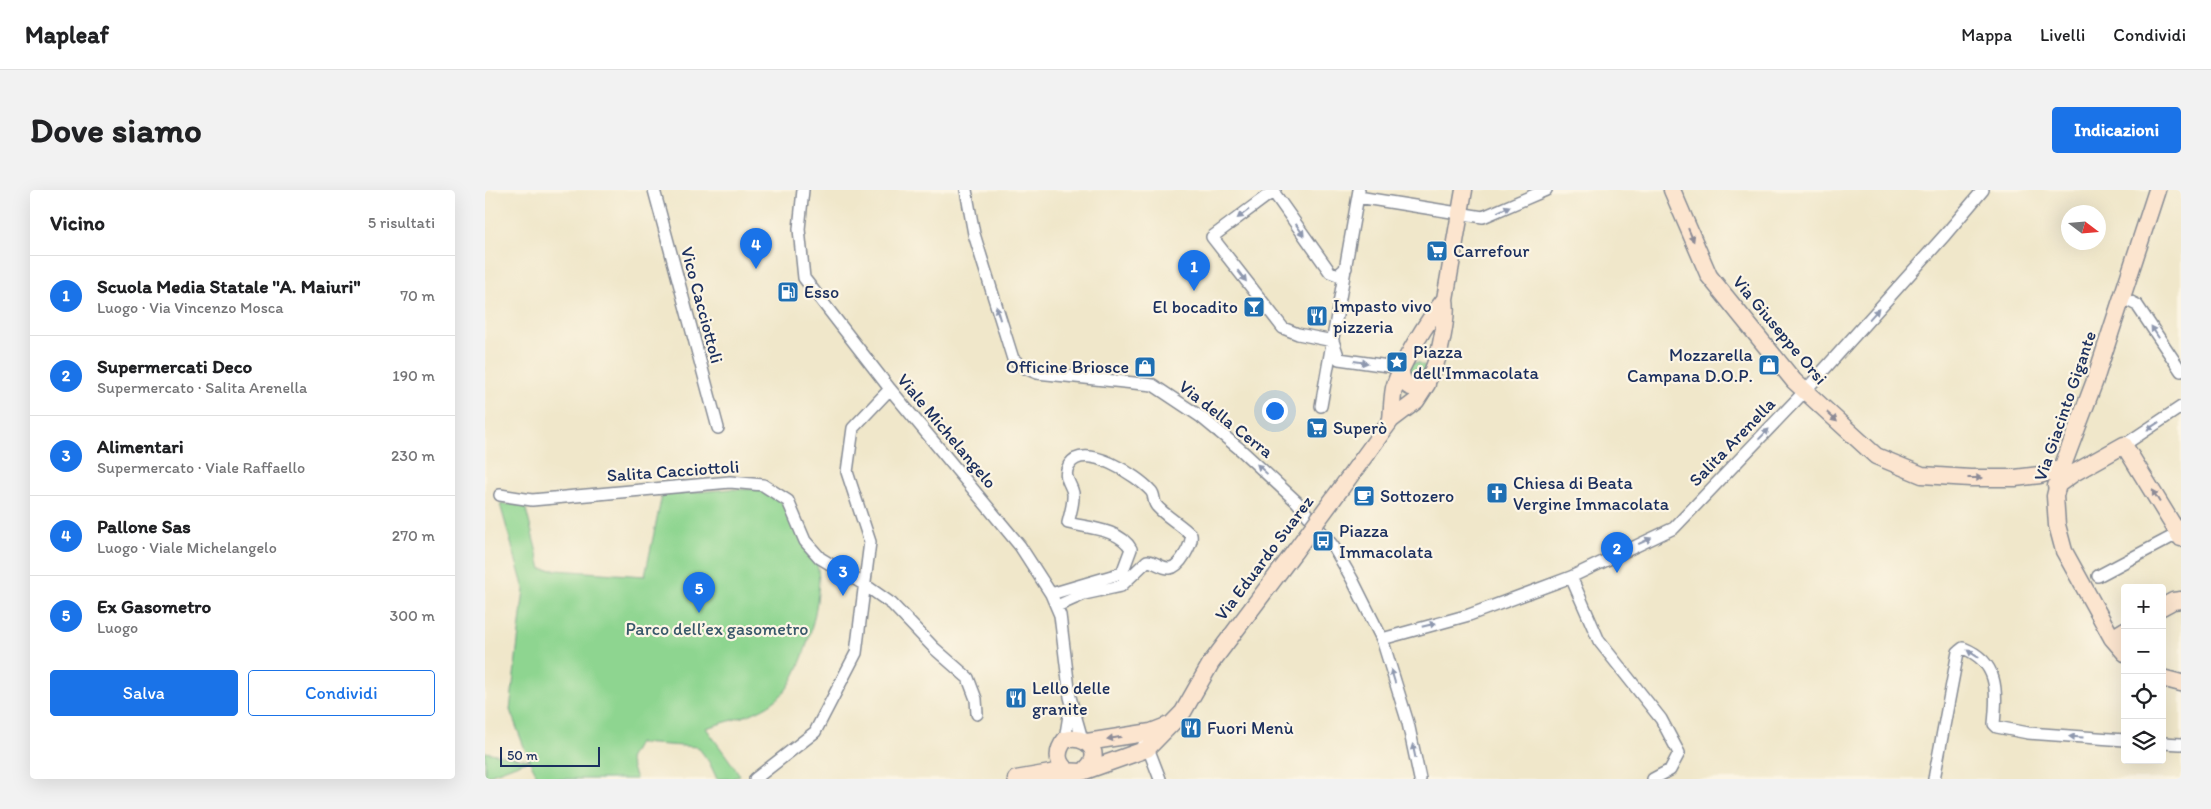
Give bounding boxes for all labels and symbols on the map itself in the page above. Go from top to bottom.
one-way arrow [1497,204,1511,212]
north arrow [2061,205,2106,250]
one-way arrow [1236,209,1249,219]
one-way arrow [1295,223,1305,237]
pin: 4 [740,228,772,269]
one-way arrow [1687,228,1695,242]
supermarket icon: Carrefour [1425,239,1449,263]
place label: Carrefour [1453,240,1530,262]
street label: Vico Cacciottoli [676,244,728,366]
pin: 1 [1178,250,1210,291]
one-way arrow [1236,269,1247,282]
street label: Via Giuseppe Orsi [1728,271,1832,389]
fuel station icon: Esso [776,280,800,304]
place label: Esso [804,281,839,303]
bar icon: El bocadito [1242,295,1266,319]
place label: Impasto vivo pizzeria [1333,295,1432,338]
place label: El bocadito [1153,296,1238,318]
restaurant icon: Impasto vivo pizzeria [1305,304,1329,328]
one-way arrow [993,306,1001,321]
one-way arrow [1868,309,1880,321]
one-way arrow [2150,325,2160,338]
street label: Via Giacinto Gigante [2029,328,2101,484]
place label: Piazza dell'Immacolata [1413,341,1539,384]
place label: Mozzarella Campana D.O.P. [1627,344,1754,387]
place icon: Piazza dell'Immacolata [1385,350,1409,374]
shop icon: Mozzarella Campana D.O.P. [1757,353,1781,377]
shop icon: Officine Briosce [1133,355,1157,379]
place label: Officine Briosce [1006,356,1129,378]
one-way arrow [1353,358,1369,366]
street label: Viale Michelangelo [892,369,1002,493]
street label: Via della Cerra [1174,375,1278,463]
street label: Salita Arenella [1684,393,1780,491]
your location [1262,398,1288,424]
one-way arrow [1825,411,1837,423]
supermarket icon: Superò [1305,416,1329,440]
place label: Superò [1333,417,1387,439]
one-way arrow [2146,421,2159,431]
one-way arrow [1758,428,1770,440]
street label: Salita Cacciottoli [606,455,740,487]
one-way arrow [1256,463,1268,475]
place label: Chiesa di Beata Vergine Immacolata [1513,472,1670,515]
one-way arrow [1968,474,1984,482]
church icon: Chiesa di Beata Vergine Immacolata [1485,481,1509,505]
cafe icon: Sottozero [1352,484,1376,508]
place label: Sottozero [1380,485,1454,507]
one-way arrow [2151,489,2160,503]
street label: Via Eduardo Suarez [1210,491,1318,625]
place label: Piazza Immacolata [1339,520,1433,563]
bus stop icon: Piazza Immacolata [1311,529,1335,553]
pin: 2 [1601,532,1633,573]
one-way arrow [1638,537,1652,545]
pin: 3 [827,555,859,596]
pin: 5 [683,572,715,613]
park label: Parco dell’ex gasometro [626,618,808,640]
one-way arrow [1421,621,1436,629]
one-way arrow [1967,649,1980,659]
one-way arrow [1389,669,1397,684]
place label: Lello delle granite [1032,677,1110,720]
restaurant icon: Lello delle granite [1004,686,1028,710]
restaurant icon: Fuori Menù [1179,716,1203,740]
place label: Fuori Menù [1207,717,1294,739]
one-way arrow [2068,732,2084,740]
one-way arrow [1105,734,1121,742]
one-way arrow [1410,743,1418,758]
scale bar [500,744,600,767]

